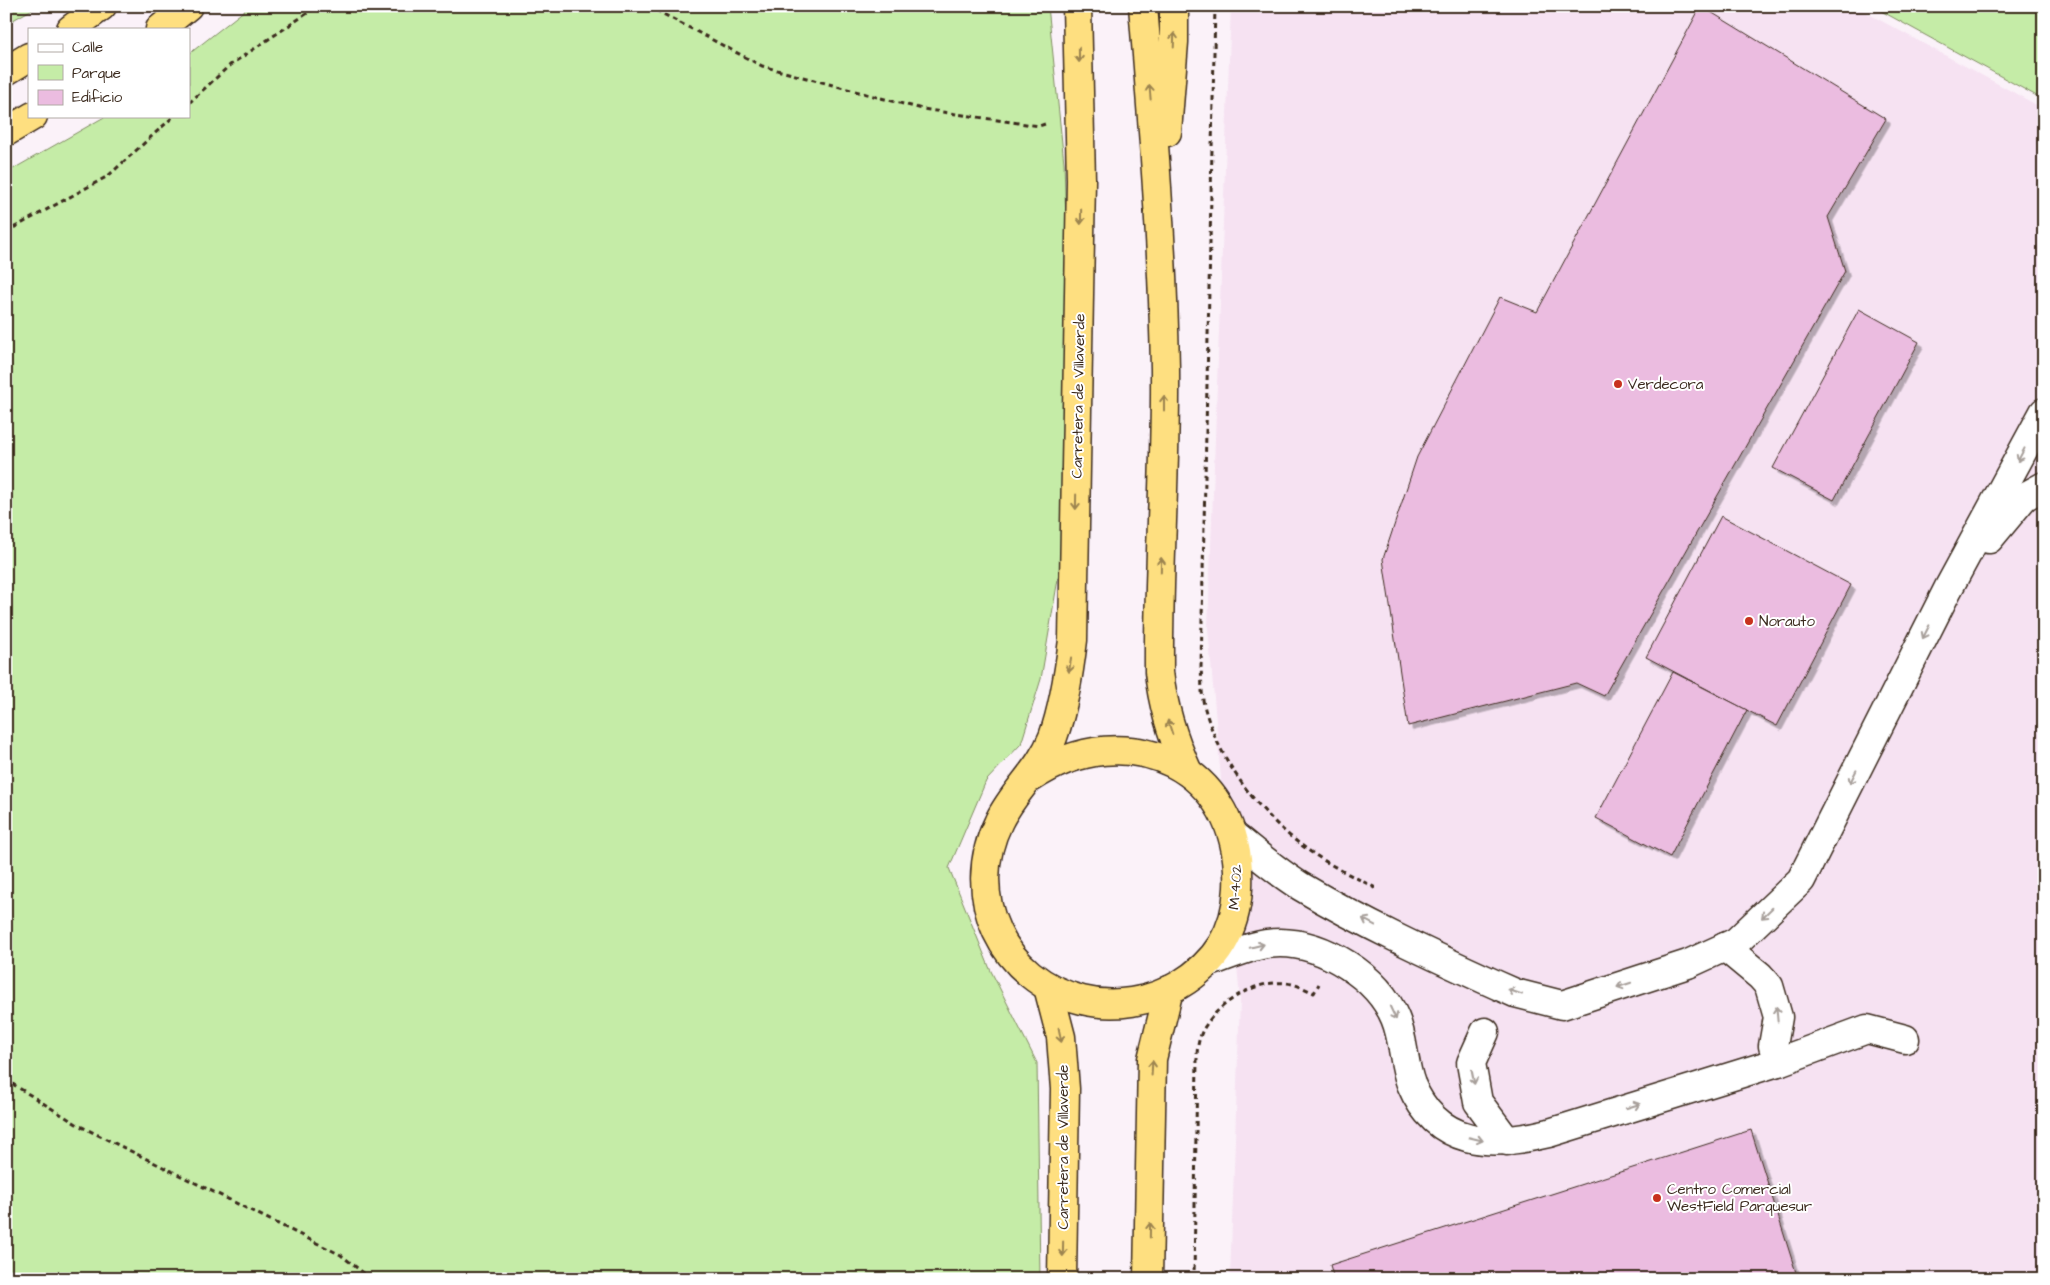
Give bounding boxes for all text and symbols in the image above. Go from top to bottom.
legend [28,28,190,118]
one-way arrow [1169,32,1179,48]
text: Calle [72,37,103,58]
one-way arrow [1074,46,1084,63]
text: Parque [72,63,121,84]
one-way arrow [1146,84,1155,100]
text: Edificio [72,87,123,108]
one-way arrow [1076,209,1085,225]
street label: Carretera de Villaverde [1067,313,1090,479]
place label: Verdecora [1628,374,1704,395]
marker: Verdecora [1612,378,1624,390]
one-way arrow [1159,395,1169,412]
one-way arrow [2016,447,2026,462]
one-way arrow [1072,494,1081,510]
one-way arrow [1156,558,1166,574]
place label: Norauto [1759,611,1815,632]
marker: Norauto [1743,615,1755,627]
one-way arrow [1921,624,1930,639]
one-way arrow [1065,656,1075,672]
one-way arrow [1165,719,1175,735]
one-way arrow [1848,769,1857,784]
street label: M-402 [1223,863,1248,910]
one-way arrow [1760,907,1773,919]
one-way arrow [1361,917,1376,927]
one-way arrow [1248,941,1264,950]
one-way arrow [1617,981,1632,990]
one-way arrow [1508,987,1523,996]
one-way arrow [1388,1005,1398,1020]
one-way arrow [1772,1007,1781,1023]
one-way arrow [1055,1026,1065,1042]
one-way arrow [1147,1060,1156,1076]
street label: Carretera de Villaverde [1053,1065,1074,1229]
one-way arrow [1469,1069,1479,1085]
one-way arrow [1625,1101,1641,1111]
one-way arrow [1467,1135,1483,1145]
place label: Centro Comercial WestField Parquesur [1667,1179,1812,1217]
marker: Centro Comercial WestField Parquesur [1651,1192,1663,1204]
one-way arrow [1145,1222,1155,1238]
one-way arrow [1058,1241,1067,1257]

